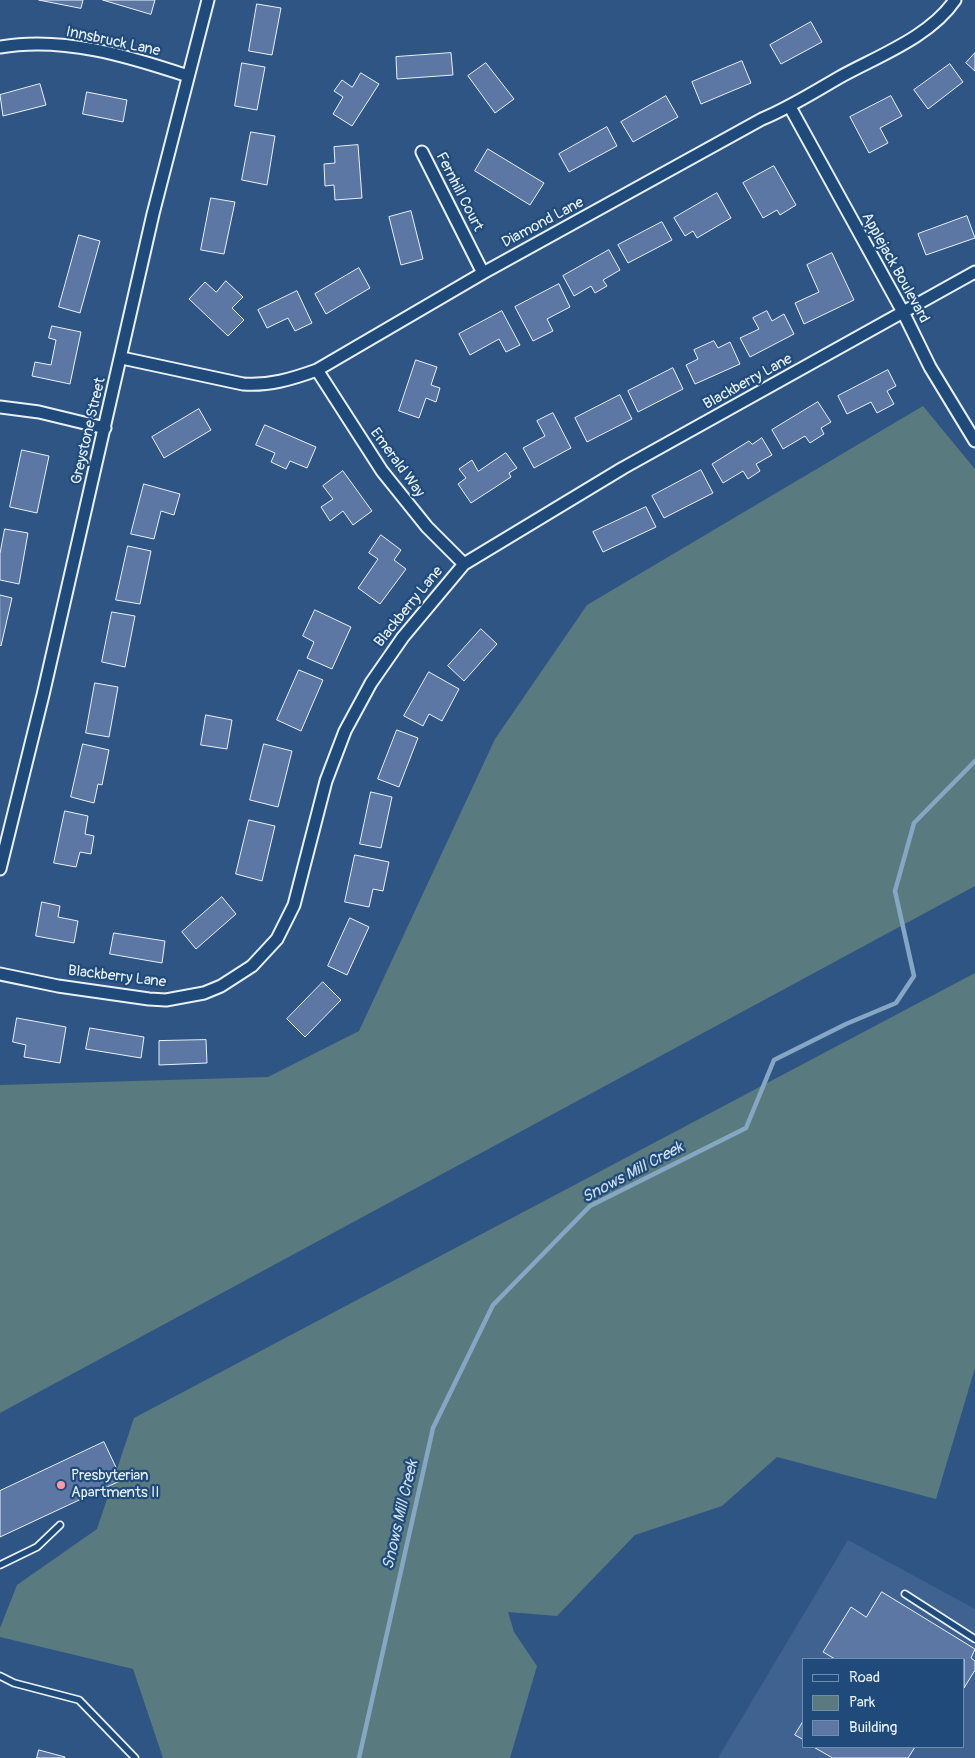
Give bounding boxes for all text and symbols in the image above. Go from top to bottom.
street label: Innsbruck Lane [64,23,162,61]
street label: Fernhill Court [431,149,487,235]
street label: Diamond Lane [499,194,587,252]
street label: Applejack Boulevard [857,210,933,326]
street label: Blackberry Lane [700,350,796,414]
street label: Greystone Street [68,376,110,486]
street label: Emerald Way [366,425,428,501]
street label: Blackberry Lane [371,563,447,651]
street label: Blackberry Lane [67,962,167,992]
water label: Snows Mill Creek [579,1138,687,1208]
water label: Snows Mill Creek [379,1458,423,1572]
place label: Presbyterian Apartments II [71,1467,159,1502]
marker: Presbyterian Apartments II [55,1479,67,1491]
legend [802,1658,965,1748]
text: Road [849,1668,880,1687]
text: Park [849,1693,875,1712]
text: Building [849,1718,897,1737]

